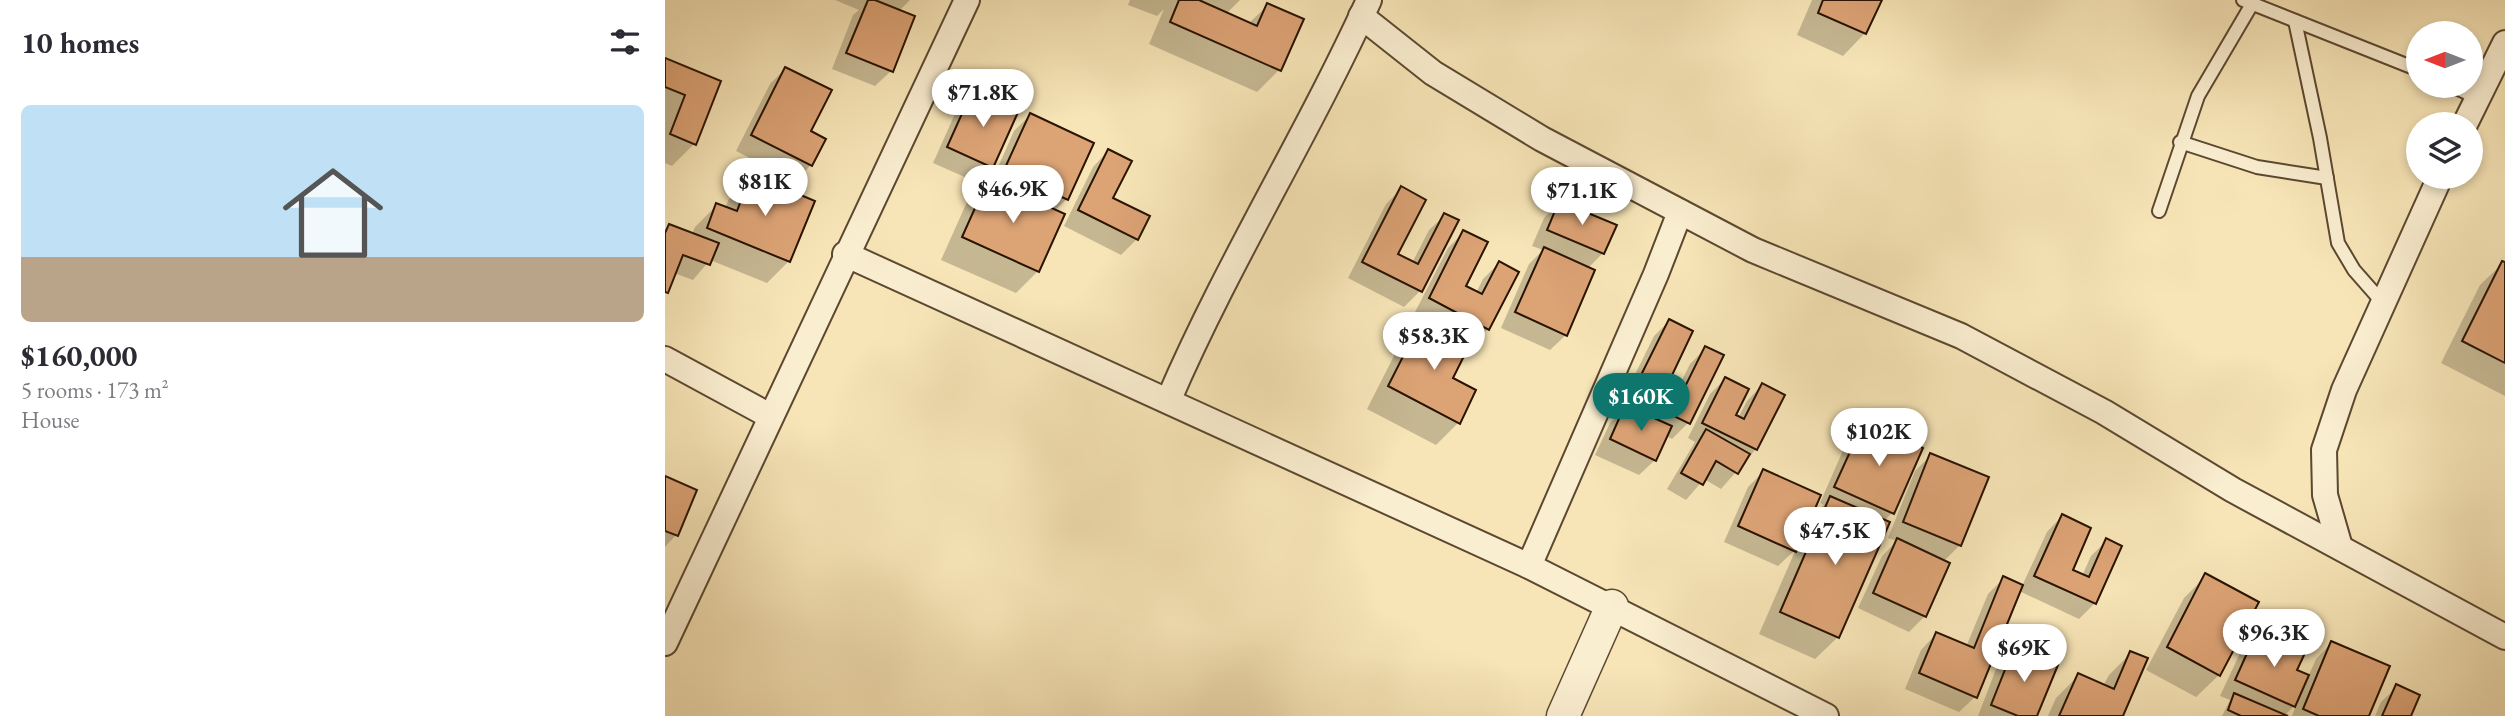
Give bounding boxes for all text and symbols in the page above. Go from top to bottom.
north arrow [2406,21,2483,98]
map controls [2406,21,2483,189]
text: 10 homes [21,23,139,62]
icon: filters [606,23,644,61]
pin: $71.8K [926,69,1040,129]
text: $71.8K [948,77,1018,107]
button: layers [2406,112,2483,189]
icon: home [270,150,396,276]
pin: $81K [724,158,806,218]
text: $81K [739,166,791,196]
pin: $46.9K [956,166,1070,225]
pin: $71.1K [1525,168,1639,227]
text: $46.9K [978,173,1048,203]
text: $71.1K [1547,175,1617,205]
pin: $58.3K [1377,312,1491,372]
text: $58.3K [1399,320,1469,350]
text: $160,000 [21,336,137,375]
pin: $160K [1592,374,1690,433]
text: 5 rooms · 173 m² [21,375,169,405]
text: $160K [1609,381,1673,411]
text: House [21,405,80,435]
pin: $102K [1830,408,1928,468]
text: $102K [1847,416,1911,446]
pin: $47.5K [1778,508,1892,567]
text: $47.5K [1800,515,1870,545]
pin: $96.3K [2217,610,2331,669]
text: $96.3K [2239,617,2309,647]
pin: $69K [1983,624,2065,684]
text: $69K [1998,632,2050,662]

